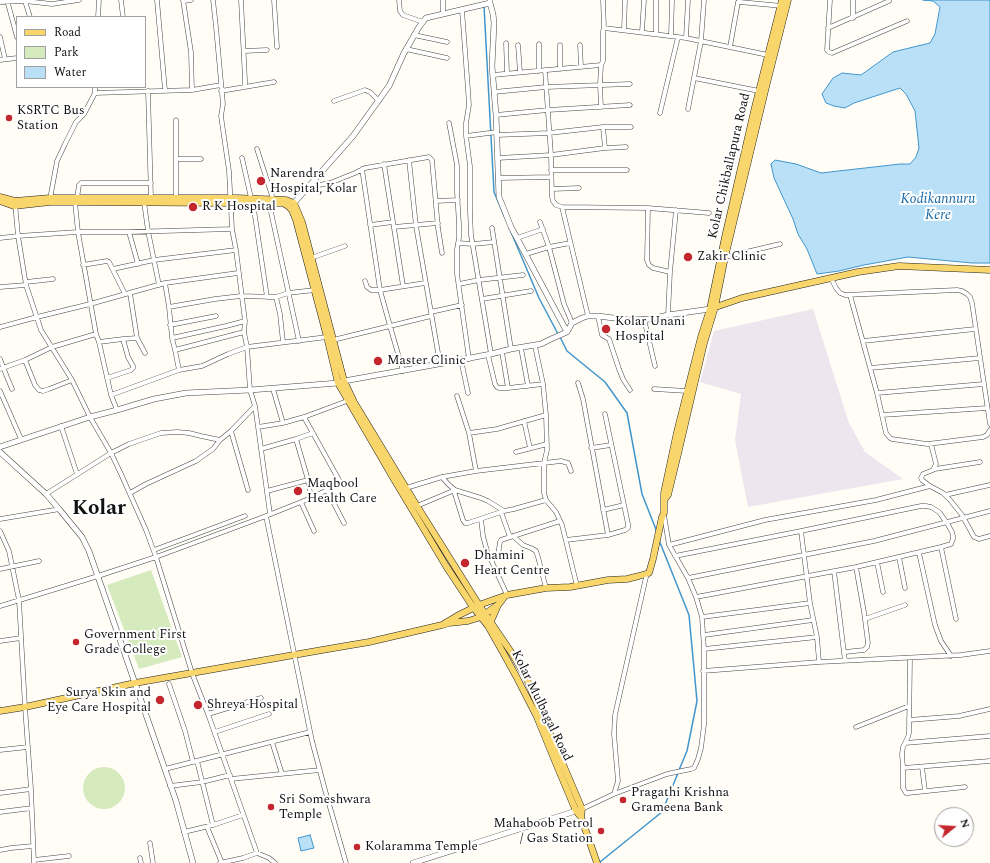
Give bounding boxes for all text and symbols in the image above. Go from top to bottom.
legend [16,16,146,88]
text: Road [54,23,81,42]
text: Park [54,43,79,62]
text: Water [54,63,86,82]
street label: Kolar Chikballapura Road [706,92,754,240]
place label: KSRTC Bus Station [17,103,84,134]
marker: KSRTC Bus Station [4,113,14,123]
place label: Narendra Hospital, Kolar [270,166,357,197]
marker: Narendra Hospital, Kolar [255,175,267,187]
water label: Kodikannuru Kere [901,192,975,224]
place label: R K Hospital [202,199,276,215]
marker: R K Hospital [187,201,199,213]
place label: Zakir Clinic [697,249,766,265]
marker: Zakir Clinic [682,251,694,263]
place label: Kolar Unani Hospital [615,314,685,345]
marker: Kolar Unani Hospital [600,323,612,335]
place label: Master Clinic [387,353,466,369]
marker: Master Clinic [372,355,384,367]
place label: Maqbool Health Care [307,476,377,507]
marker: Maqbool Health Care [292,485,304,497]
district label: Kolar [72,497,126,523]
place label: Dhamini Heart Centre [474,548,550,579]
marker: Dhamini Heart Centre [459,557,471,569]
place label: Government First Grade College [84,627,186,658]
marker: Government First Grade College [71,637,81,647]
street label: Kolar Mulbagal Road [507,648,575,764]
place label: Surya Skin and Eye Care Hospital [47,685,151,716]
marker: Surya Skin and Eye Care Hospital [154,694,166,706]
place label: Shreya Hospital [207,697,298,713]
marker: Shreya Hospital [192,699,204,711]
place label: Pragathi Krishna Grameena Bank [631,785,729,816]
place label: Sri Someshwara Temple [279,792,371,823]
marker: Pragathi Krishna Grameena Bank [618,795,628,805]
marker: Sri Someshwara Temple [266,802,276,812]
north arrow [934,807,974,847]
place label: Mahaboob Petrol / Gas Station [493,816,593,847]
text: N [955,817,974,830]
marker: Mahaboob Petrol / Gas Station [596,826,606,836]
place label: Kolaramma Temple [365,839,478,855]
marker: Kolaramma Temple [352,842,362,852]

